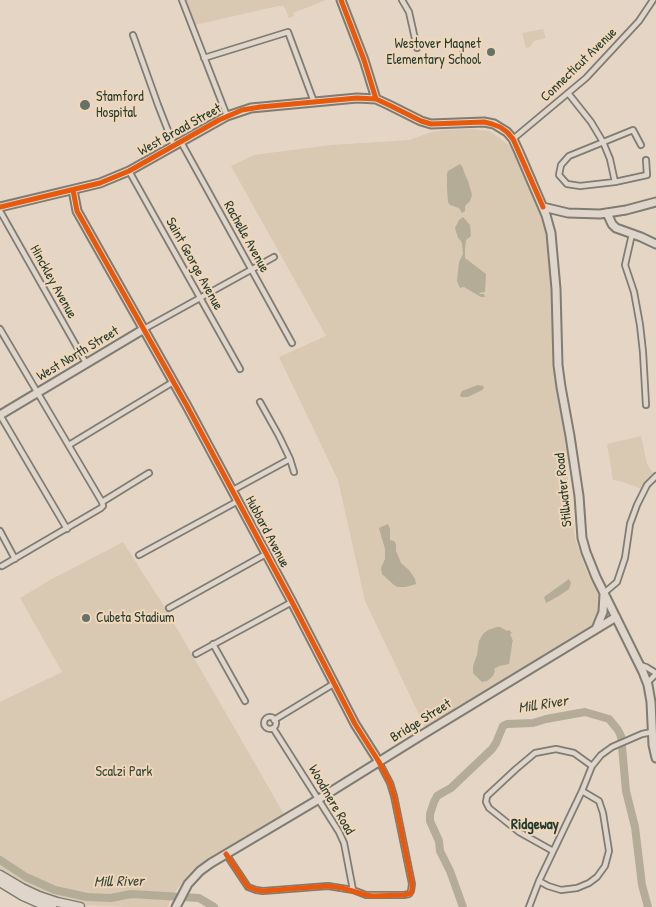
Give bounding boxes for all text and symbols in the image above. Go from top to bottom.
street label: Connecticut Avenue [537,24,621,106]
place label: Westover Magnet Elementary School [387,36,481,68]
marker: Westover Magnet Elementary School [485,46,497,58]
place label: Stamford Hospital [96,89,144,121]
marker: Stamford Hospital [78,98,92,112]
street label: West Broad Street [135,100,225,160]
street label: Rachelle Avenue [219,198,273,276]
street label: Saint George Avenue [162,215,226,313]
street label: Hinckley Avenue [26,242,80,322]
street label: West North Street [34,323,122,385]
street label: Stillwater Road [552,452,576,528]
street label: Hubbard Avenue [241,493,293,571]
place label: Cubeta Stadium [96,610,175,626]
marker: Cubeta Stadium [80,612,92,624]
water label: Mill River [517,692,569,718]
street label: Bridge Street [387,696,455,746]
street label: Woodmere Road [304,762,358,838]
park label: Scalzi Park [96,764,152,780]
district label: Ridgeway [511,816,559,834]
water label: Mill River [94,873,144,891]

